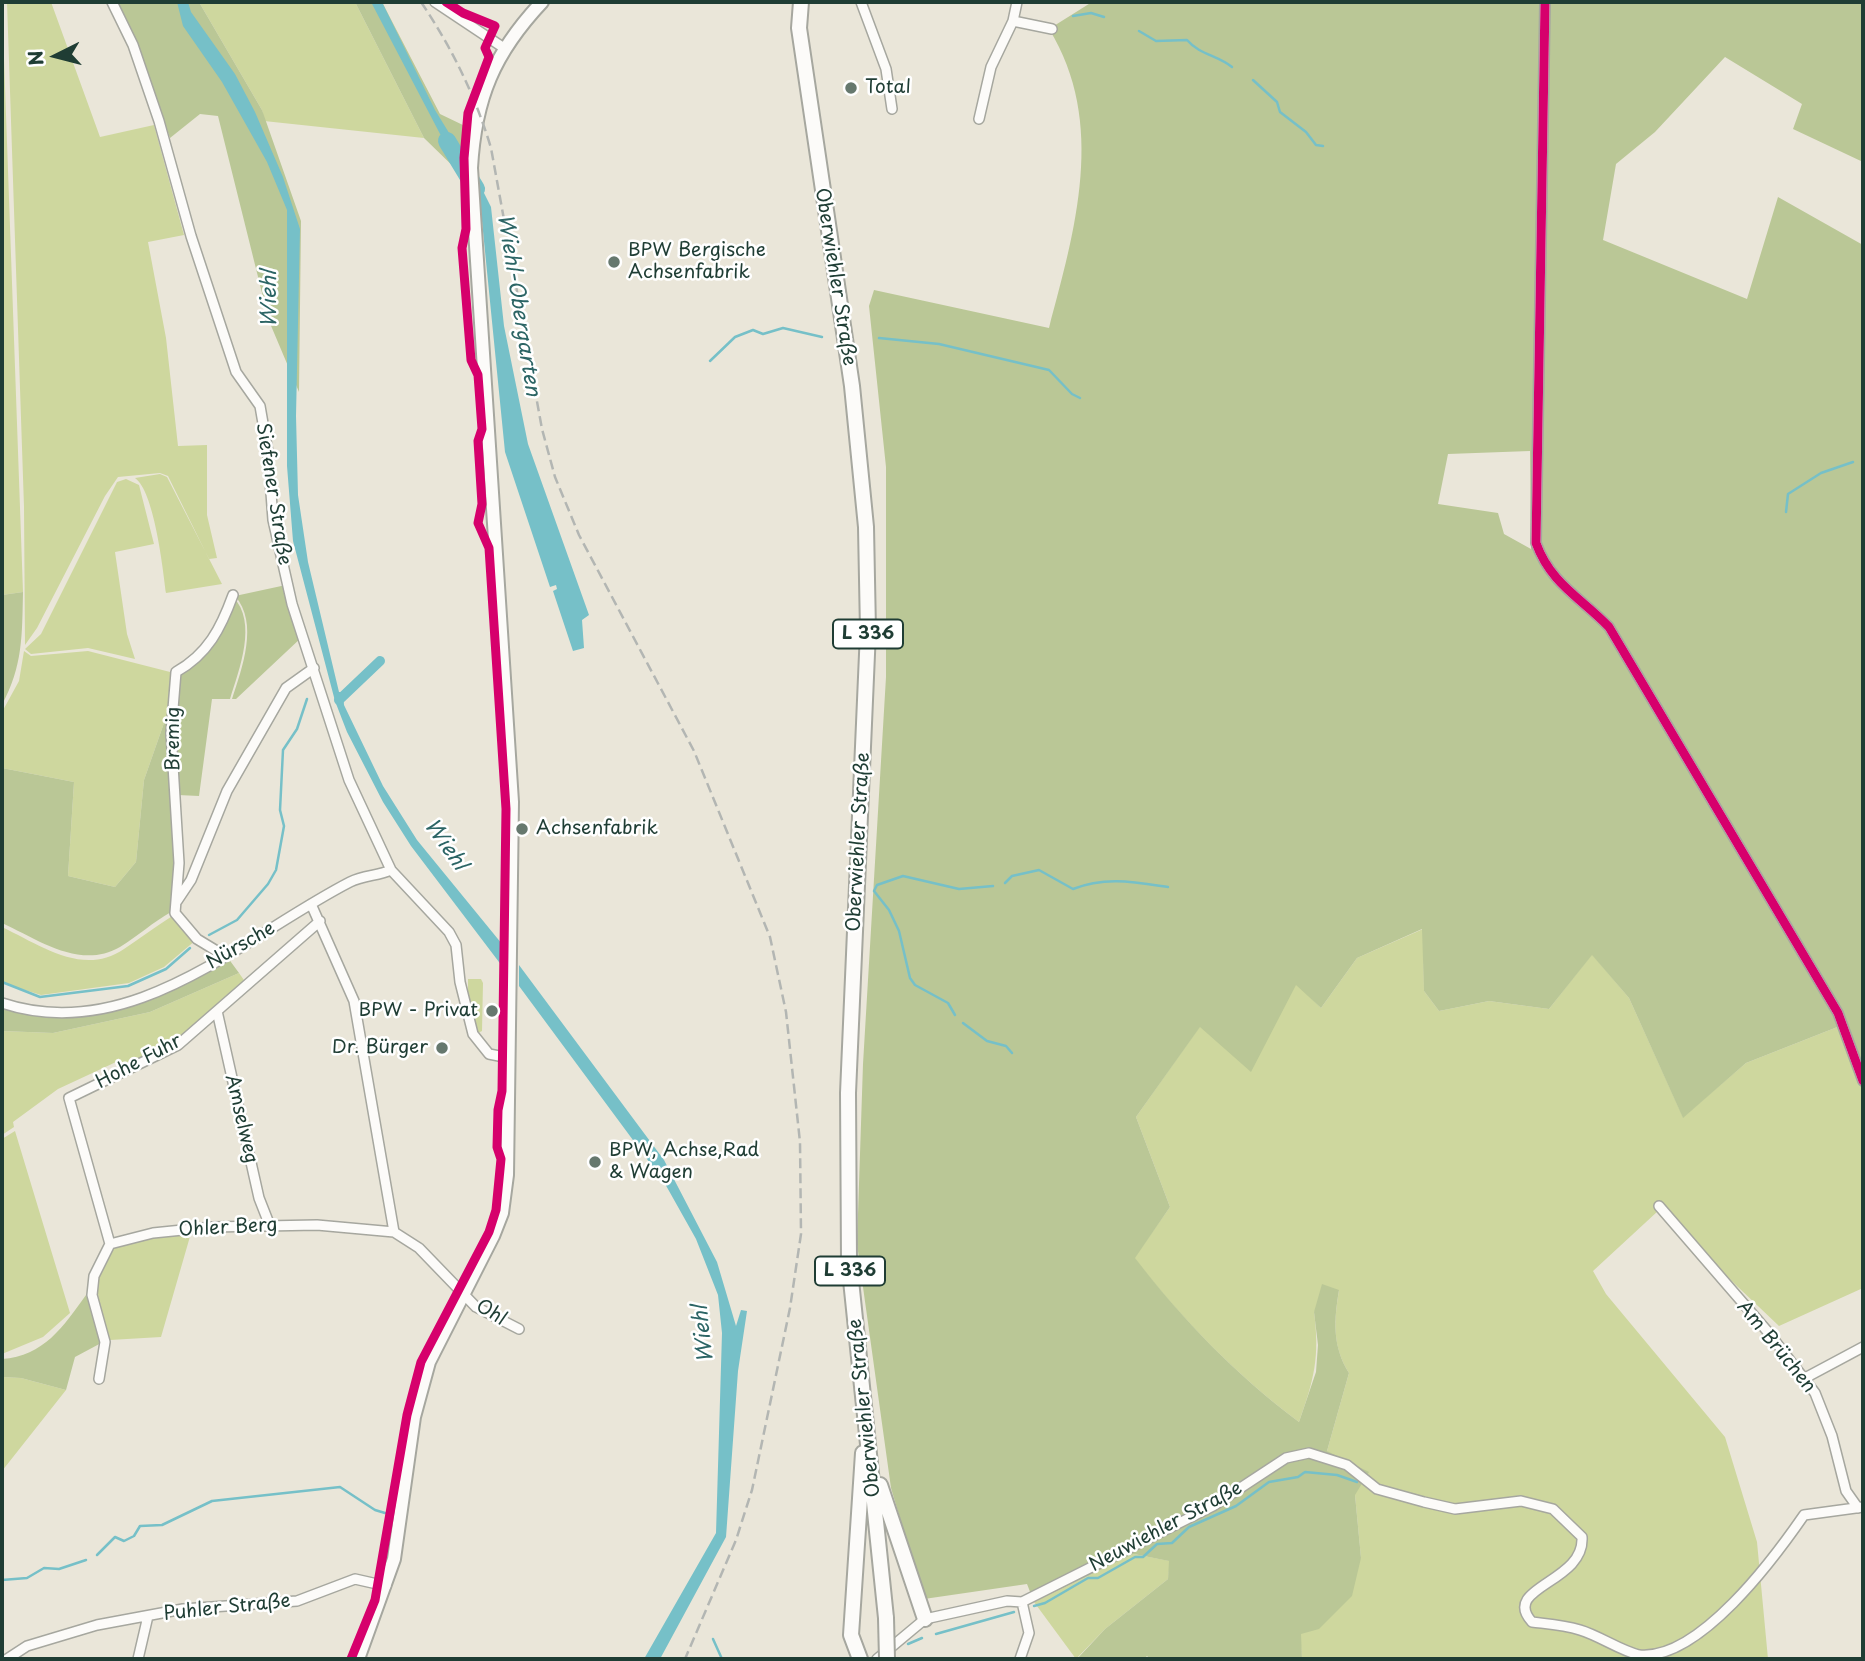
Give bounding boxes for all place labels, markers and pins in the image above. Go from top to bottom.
place label: Total [865,77,911,99]
marker: Total [843,80,859,96]
place label: BPW Bergische Achsenfabrik [628,240,766,284]
marker: BPW Bergische Achsenfabrik [606,254,622,270]
place label: Achsenfabrik [536,818,658,840]
marker: Achsenfabrik [514,821,530,837]
place label: BPW - Privat [358,1000,478,1022]
marker: BPW - Privat [484,1003,500,1019]
place label: Dr. Bürger [332,1037,428,1059]
marker: Dr. Bürger [434,1040,450,1056]
place label: BPW, Achse,Rad & Wagen [609,1140,759,1184]
marker: BPW, Achse,Rad & Wagen [587,1154,603,1170]

